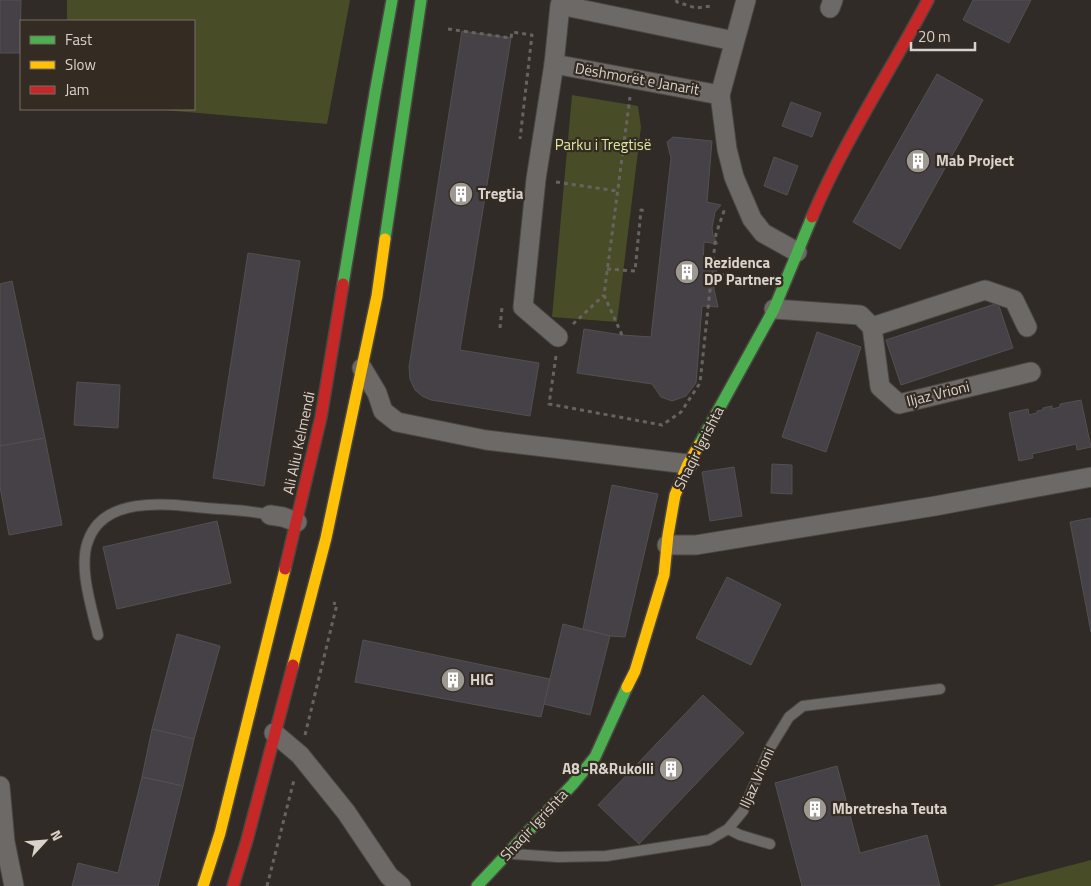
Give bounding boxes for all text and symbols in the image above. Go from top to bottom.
legend [20,20,195,110]
scale bar [911,20,975,52]
text: 20 m [918,25,951,48]
text: Fast [65,28,93,51]
text: Slow [65,53,96,76]
street label: Dëshmorët e Janarit [573,56,702,101]
text: Jam [65,78,89,101]
park label: Parku i Tregtisë [555,133,651,156]
building icon: Mab Project [905,148,931,174]
place label: Mab Project [936,149,1015,172]
building icon: Tregtia [448,181,474,207]
place label: Tregtia [478,182,524,205]
place label: Rezidenca DP Partners [704,251,782,291]
building icon: Rezidenca DP Partners [674,259,700,285]
street label: Iljaz Vrioni [904,375,972,412]
street label: Ali Aliu Kelmendi [276,389,321,496]
street label: Shaqir Igrishta [668,402,730,493]
building icon: HIG [440,667,466,693]
place label: HIG [470,668,494,691]
street label: Iljaz Vrioni [733,744,780,812]
building icon: A8 -R&Rukolli [658,756,684,782]
place label: A8 -R&Rukolli [562,757,654,780]
street label: Shaqir Igrishta [494,783,573,866]
building icon: Mbretresha Teuta [802,796,828,822]
place label: Mbretresha Teuta [832,797,948,820]
north arrow [20,816,70,866]
text: N [46,826,69,844]

